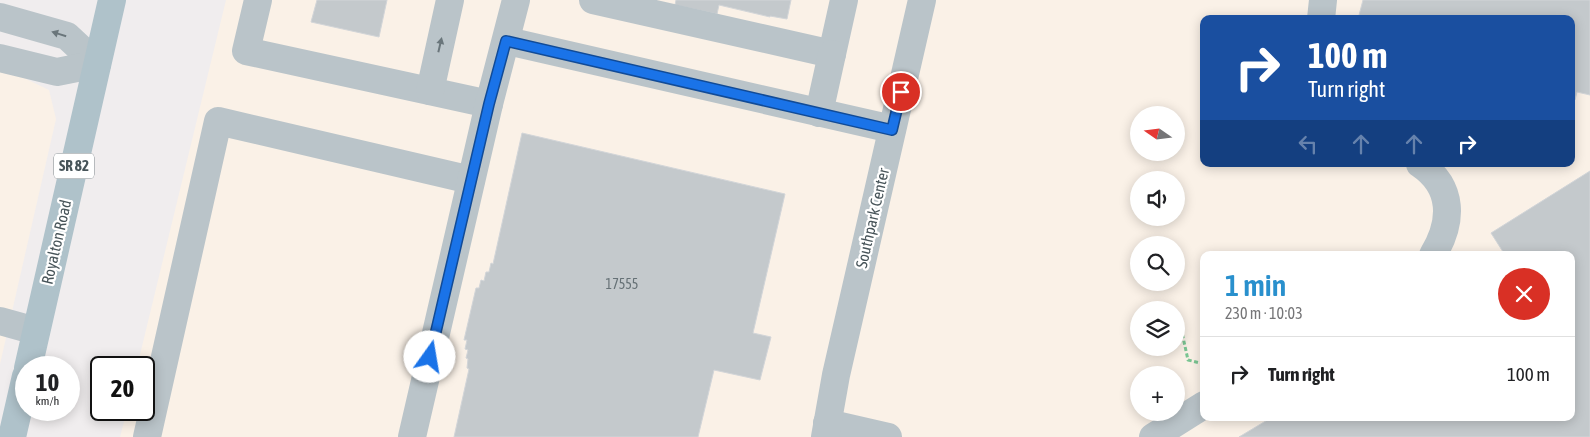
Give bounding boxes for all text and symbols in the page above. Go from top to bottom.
one-way arrow [52,30,67,38]
icon: right [1225,35,1290,100]
text: 100 m [1308,35,1387,75]
one-way arrow [436,38,444,53]
pin [880,71,922,113]
text: Turn right [1308,76,1385,102]
icon: arrive [887,78,915,106]
north arrow [1130,106,1185,161]
map controls [1130,106,1185,421]
icon: left [1294,130,1322,158]
icon: ahead [1347,130,1375,158]
icon: ahead [1400,130,1428,158]
icon: right [1453,130,1481,158]
road number: SR 82 [54,154,94,178]
street label: Southpark Center [852,166,893,270]
button: sound [1130,171,1185,226]
street label: Royalton Road [38,198,75,286]
button: search [1130,236,1185,291]
text: 1 min [1225,268,1286,302]
button: close [1498,268,1550,320]
house number: 17555 [606,276,638,292]
button: layers [1130,301,1185,356]
text: 230 m · 10:03 [1225,304,1303,322]
position arrow [403,330,455,382]
speed limit sign: 20 [90,356,155,421]
icon: right [1225,360,1253,388]
text: Turn right [1268,363,1335,385]
text: 100 m [1507,363,1550,385]
button: + [1130,366,1185,421]
text: 10 [36,368,59,396]
text: km/h [36,394,59,408]

